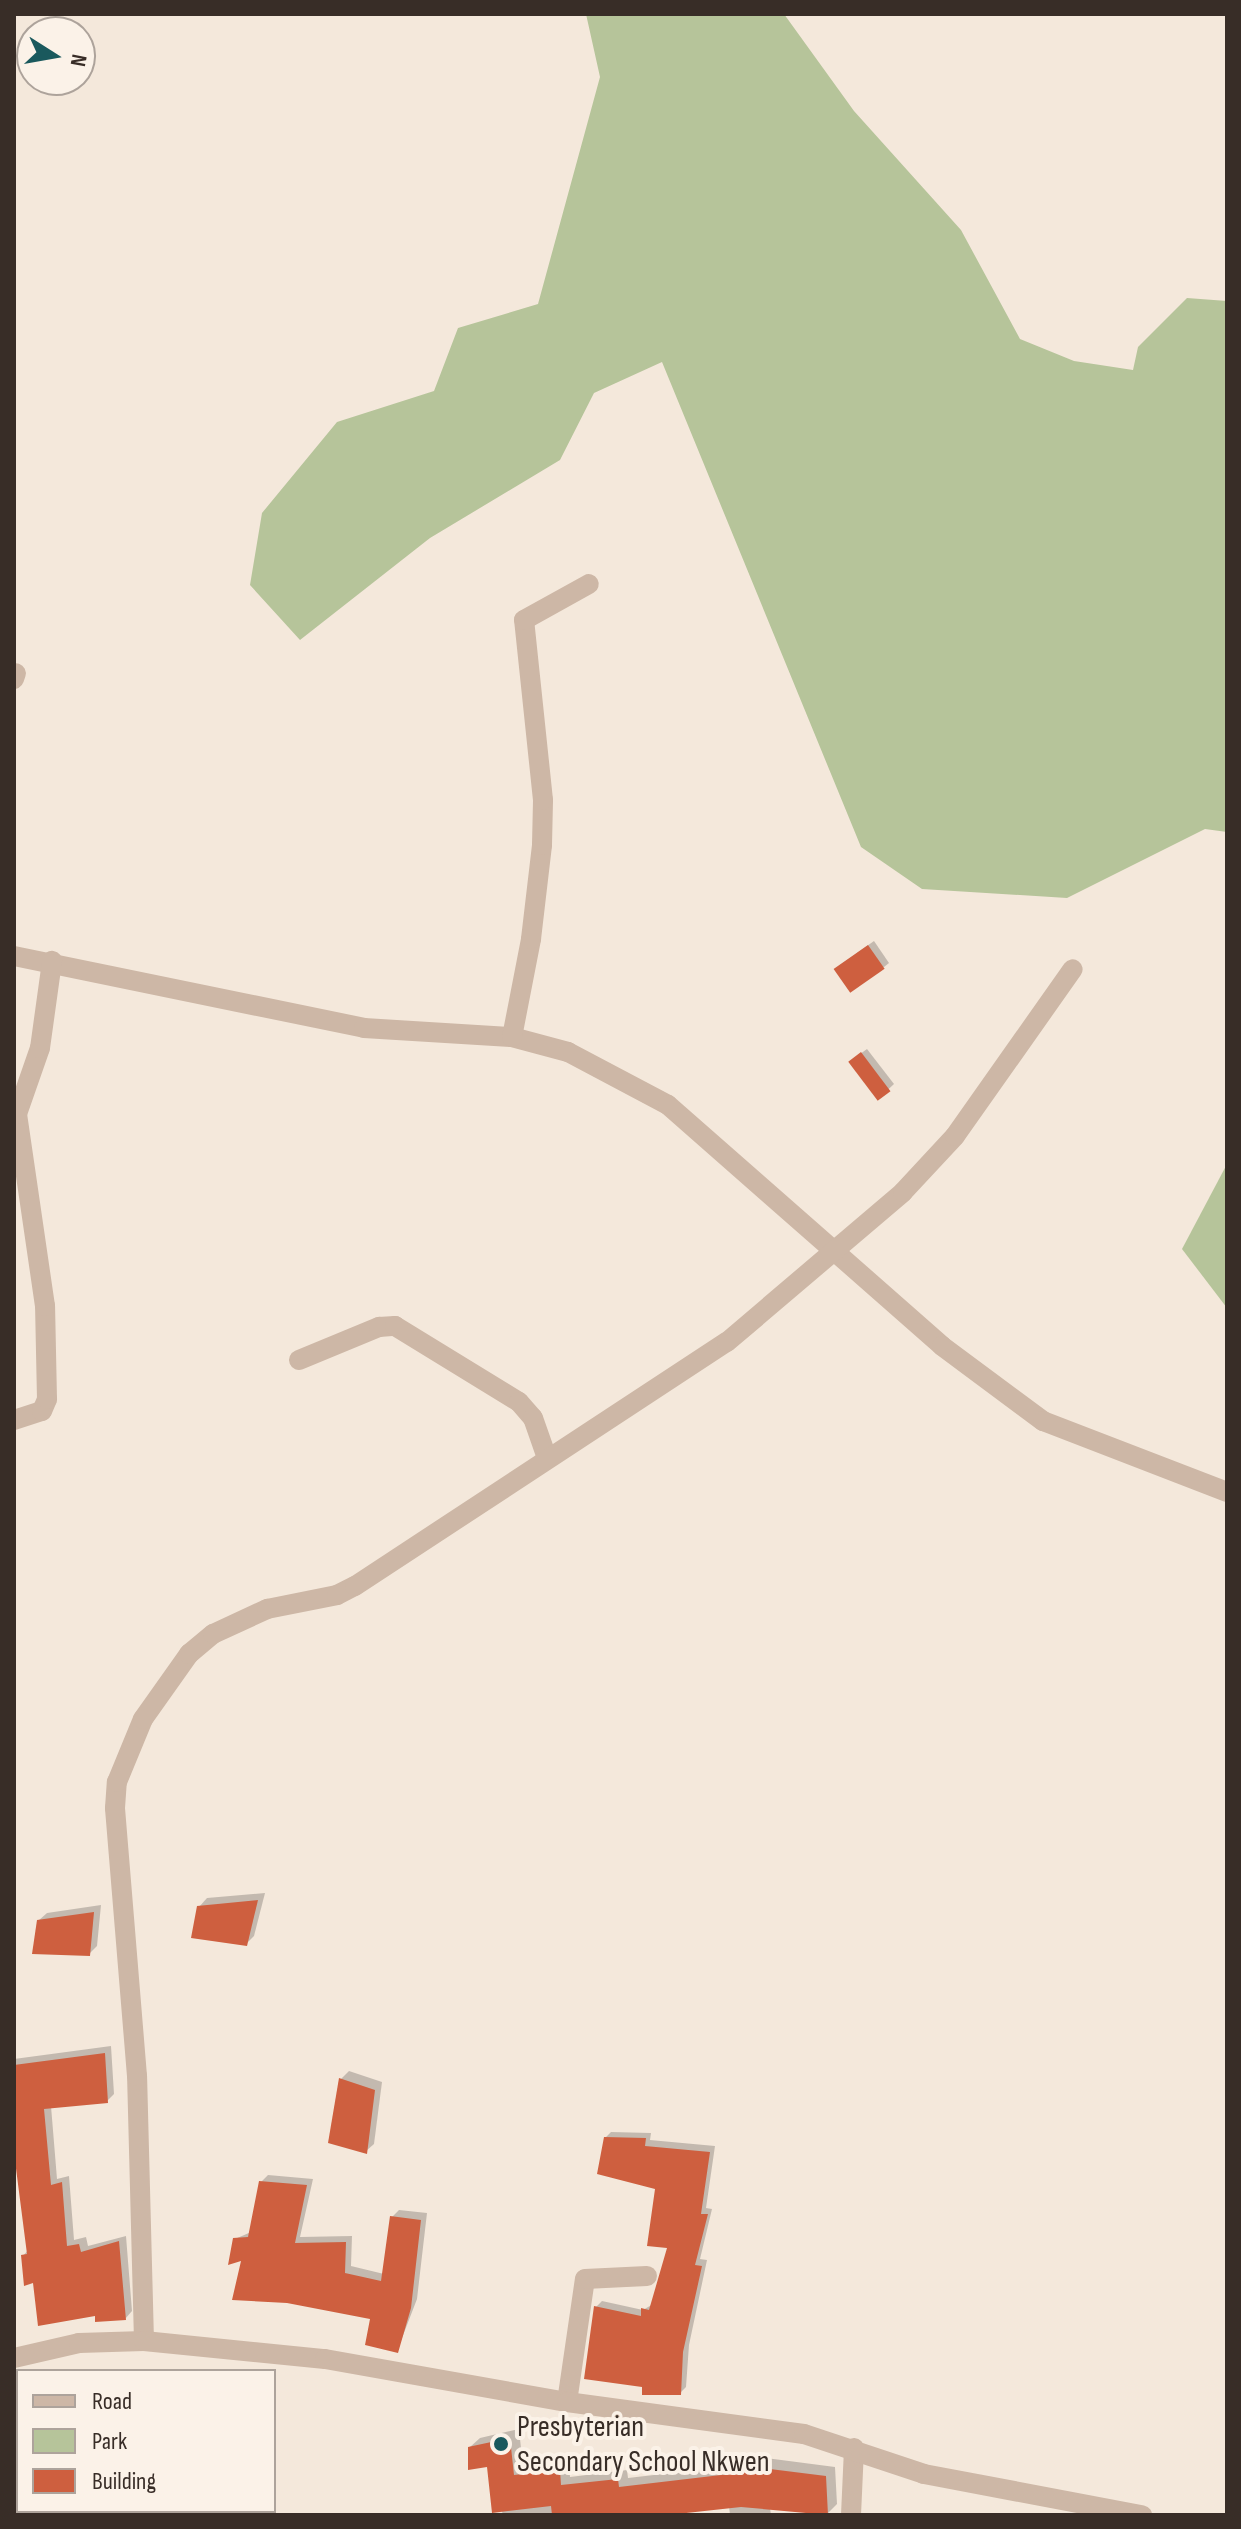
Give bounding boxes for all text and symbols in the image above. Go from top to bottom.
north arrow [16,16,96,96]
text: N [64,52,92,69]
legend [16,2369,276,2513]
text: Road [92,2387,132,2416]
place label: Presbyterian Secondary School Nkwen [517,2409,770,2480]
text: Park [92,2427,127,2456]
marker: Presbyterian Secondary School Nkwen [492,2435,510,2453]
text: Building [92,2467,156,2496]

